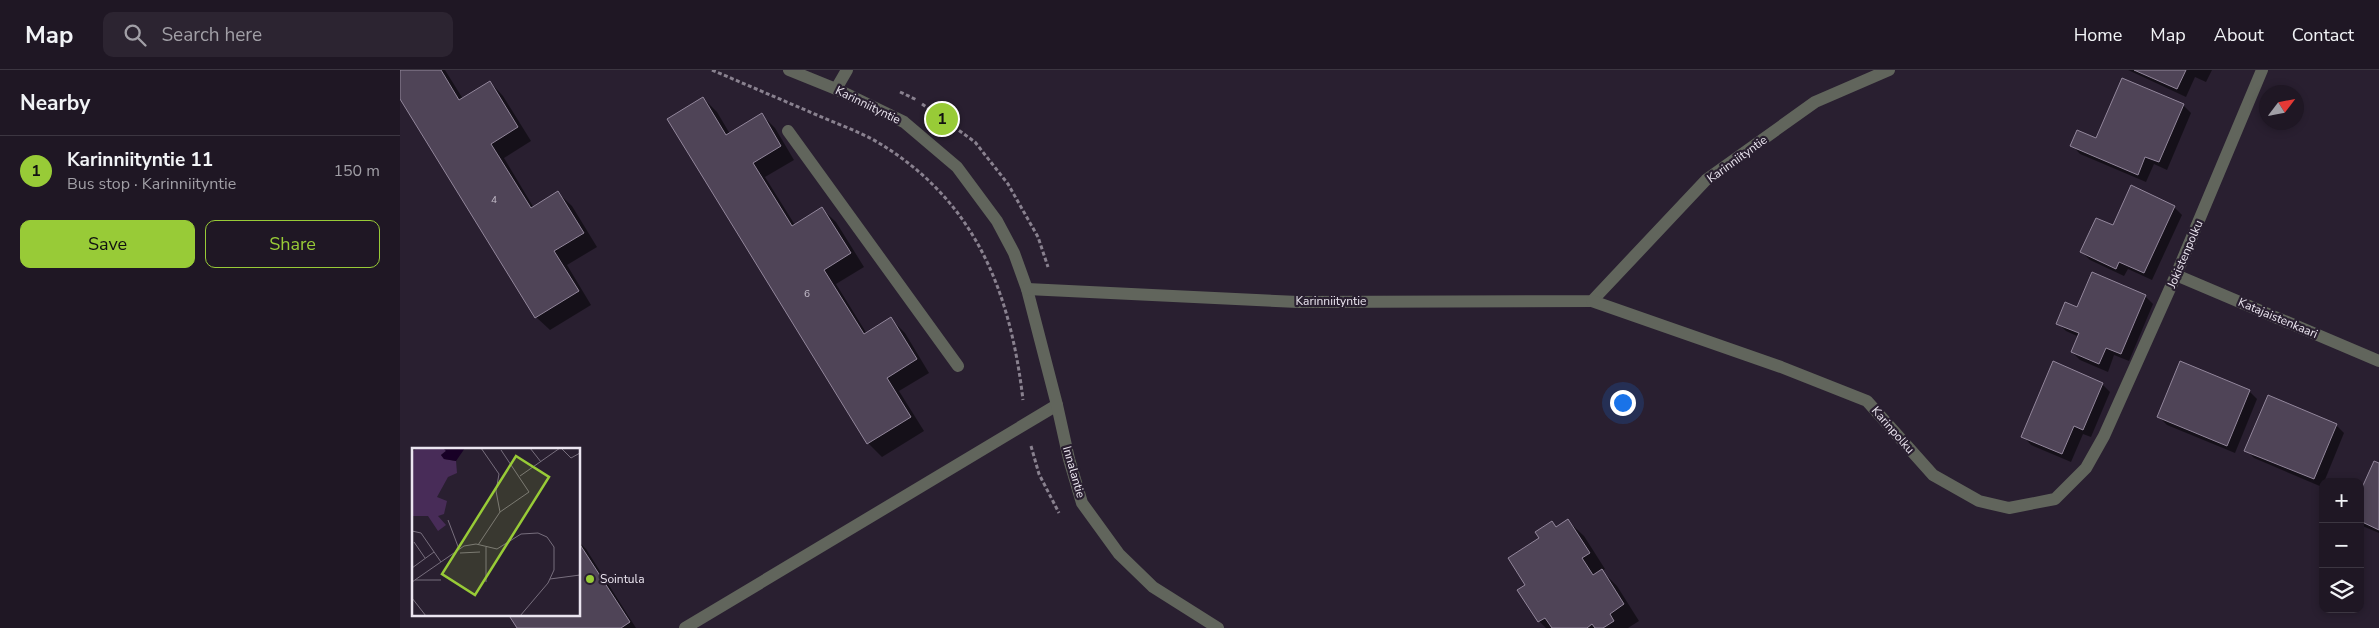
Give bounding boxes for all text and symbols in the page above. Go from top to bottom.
search box [103,12,453,57]
text: Map [25,19,73,51]
icon: search [121,21,149,49]
text: Search here [161,22,262,48]
text: Home [2074,23,2122,47]
text: Map [2150,23,2186,47]
text: About [2214,23,2264,47]
text: Contact [2292,23,2354,47]
street label: Karinniityntie [833,82,903,128]
north arrow [2259,85,2304,130]
text: Nearby [20,89,90,117]
pin: 1 [926,100,958,138]
street label: Karinniityntie [1704,132,1770,186]
text: Karinniityntie 11 [67,147,213,173]
text: 1 [31,160,41,182]
text: 150 m [333,160,380,182]
text: Bus stop · Karinniityntie [67,173,236,195]
house number: 4 [491,193,497,207]
street label: Jokistenpolku [2163,218,2207,291]
button: Save [20,220,195,268]
button: Share [205,220,380,268]
house number: 6 [804,287,810,301]
street label: Karinniityntie [1296,293,1366,309]
street label: Katajaistenkaari [2236,294,2320,342]
your location [1610,390,1636,416]
street label: Karinpolku [1868,403,1918,457]
street label: Innalantie [1059,444,1089,500]
inset map [412,448,580,616]
map controls [2319,478,2364,613]
button: + [2319,478,2364,523]
button: − [2319,523,2364,568]
button: layers [2319,568,2364,613]
place label: Sointula [600,571,645,587]
marker: Sointula [584,573,596,585]

